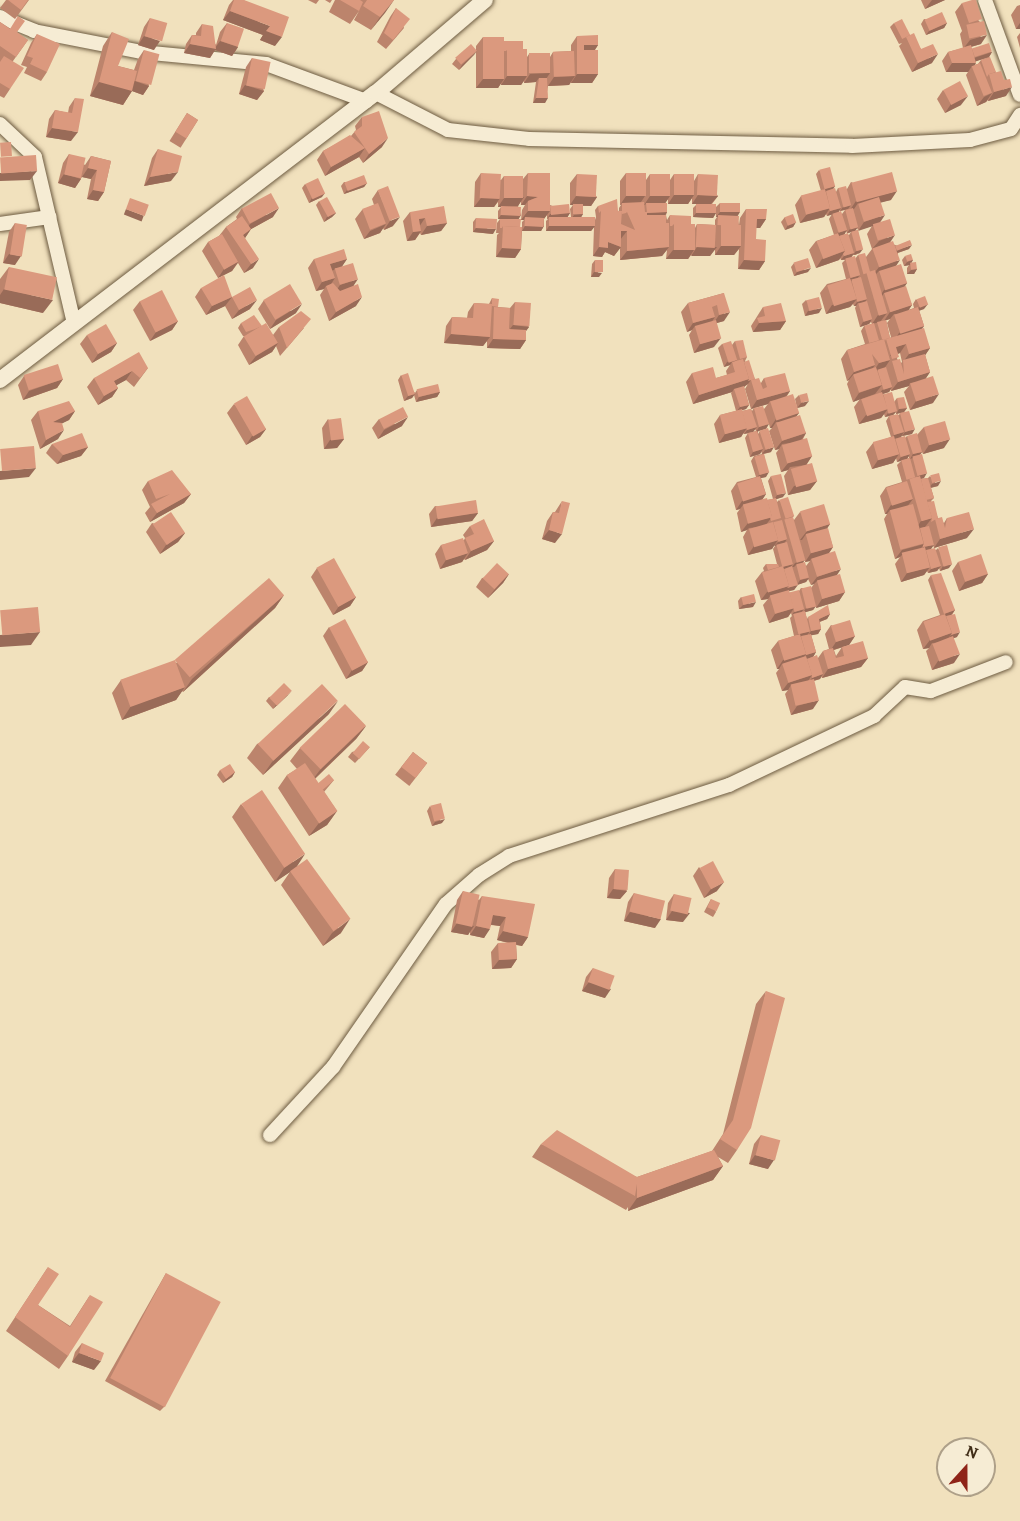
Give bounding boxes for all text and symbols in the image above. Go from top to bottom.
north arrow [936,1437,996,1497]
text: N [962,1440,981,1464]

